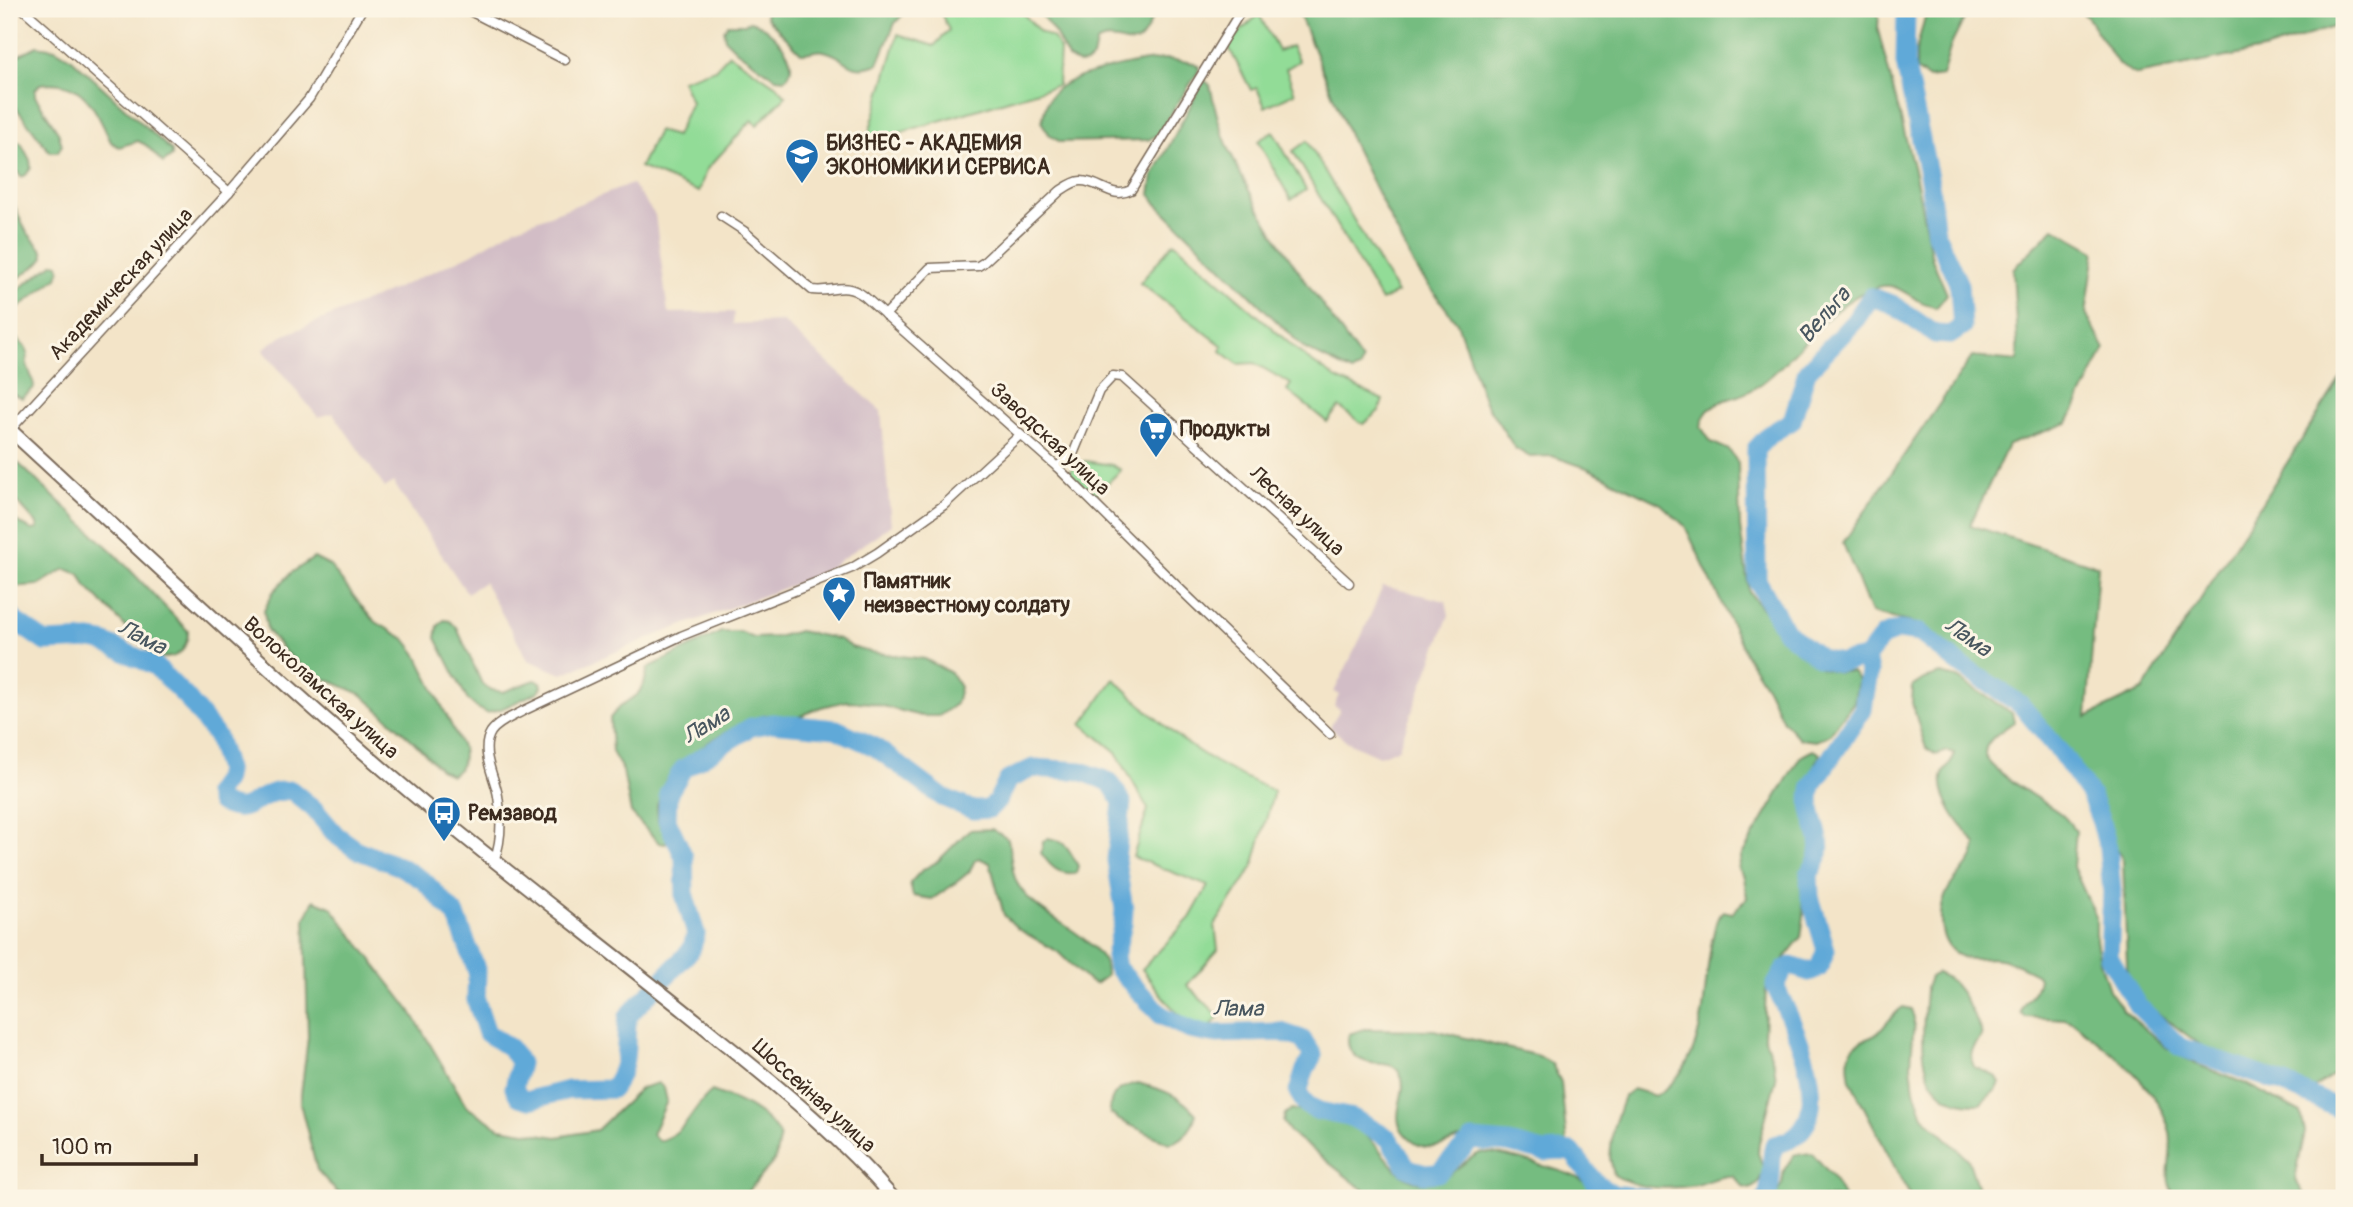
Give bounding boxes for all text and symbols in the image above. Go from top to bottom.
place label: БИЗНЕС - АКАДЕМИЯ ЭКОНОМИКИ И СЕРВИСА [826,130,1051,181]
school or university icon: БИЗНЕС - АКАДЕМИЯ ЭКОНОМИКИ И СЕРВИСА [783,136,821,185]
street label: Академическая улица [43,202,199,366]
water label: Вельга [1792,280,1857,349]
street label: Заводская улица [984,376,1116,502]
supermarket icon: Продукты [1137,410,1175,459]
place label: Продукты [1180,416,1270,443]
street label: Лесная улица [1243,459,1350,562]
place label: Памятник неизвестному солдату [864,568,1070,619]
place icon: Памятник неизвестному солдату [820,574,858,623]
street label: Волоколамская улица [238,611,404,765]
water label: Лама [1939,611,1998,664]
water label: Лама [113,613,172,662]
water label: Лама [677,699,736,751]
bus stop icon: Ремзавод [425,794,463,843]
place label: Ремзавод [468,800,557,827]
water label: Лама [1213,994,1264,1023]
street label: Шоссейная улица [747,1033,881,1159]
scale bar [42,1123,196,1167]
text: 100 m [52,1134,112,1161]

